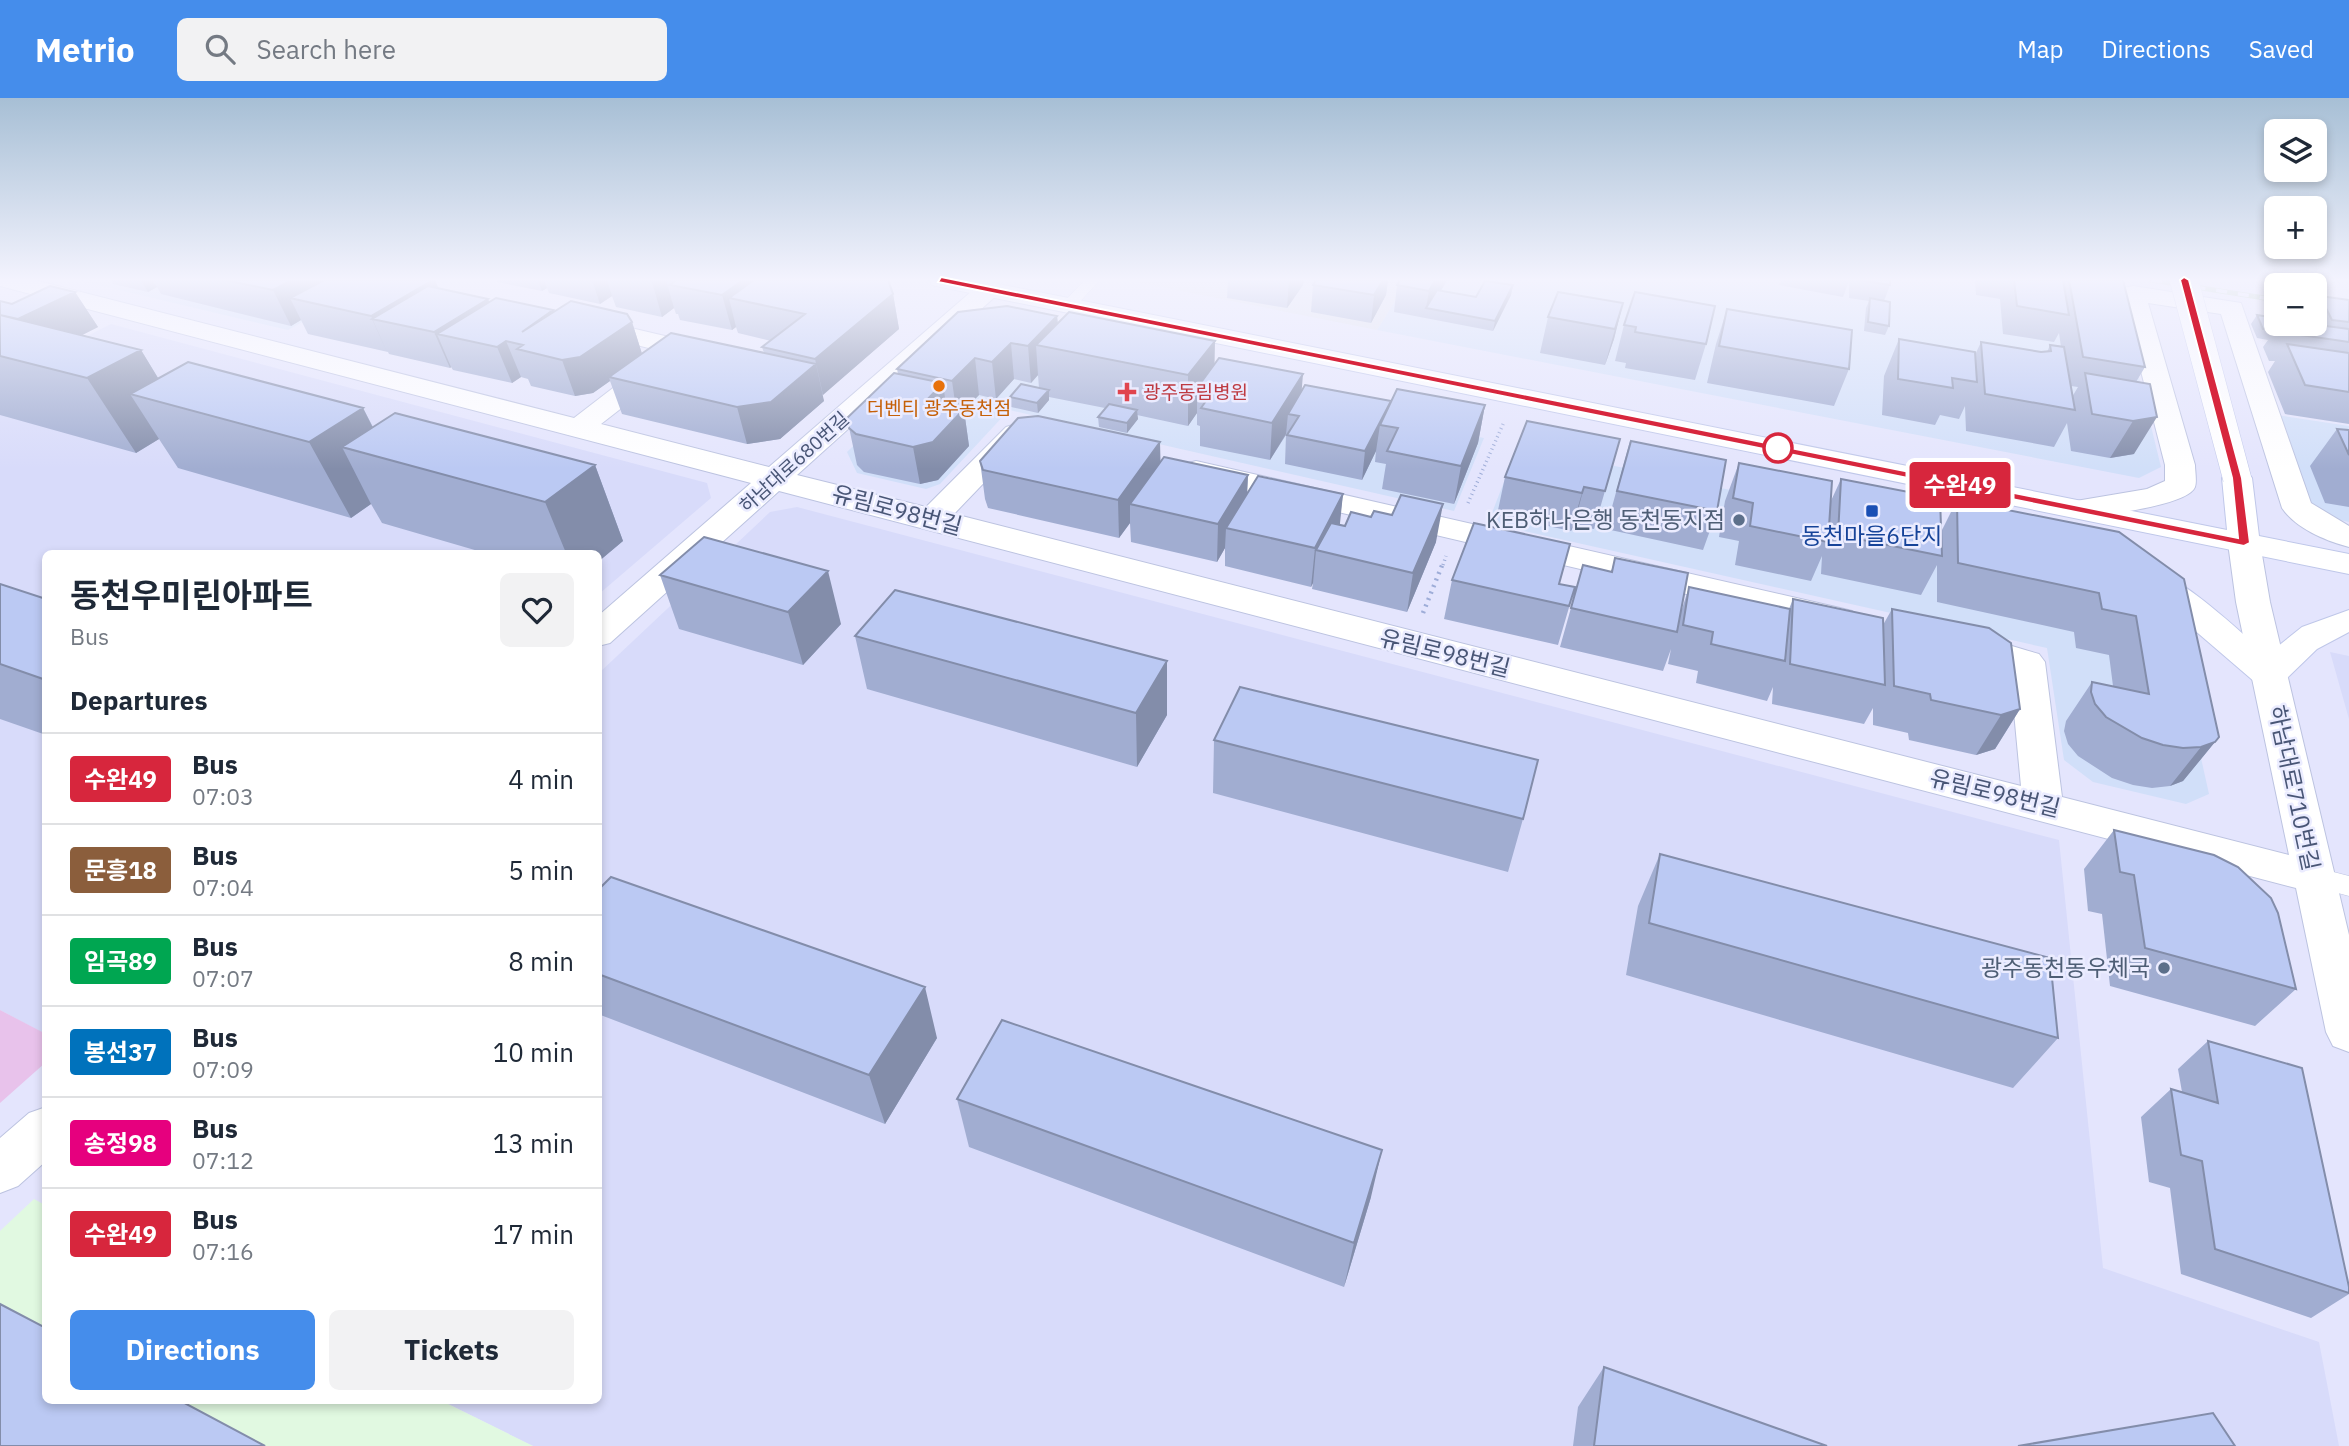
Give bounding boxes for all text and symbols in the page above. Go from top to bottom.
search box [177,18,667,81]
text: Metrio [35,28,135,71]
icon: search [201,30,239,68]
text: Search here [257,32,396,66]
text: Map [2017,33,2063,65]
text: Directions [2101,33,2211,65]
text: Saved [2249,33,2314,65]
map controls [2264,119,2327,336]
button: layers [2264,119,2327,182]
button: + [2264,196,2327,259]
button: − [2264,273,2327,336]
marker: 더벤티 광주동천점 [931,378,947,394]
place label: 광주동림병원 [1143,380,1248,404]
marker: 광주동림병원 [1117,382,1137,402]
place label: 더벤티 광주동천점 [867,396,1011,420]
street label: 하남대로680번길 [734,407,854,517]
unlabelled marker [1763,433,1793,463]
line badge: 수완49 [1911,462,2009,508]
text: 수완49 [1924,469,1996,501]
street label: 유림로98번길 [829,477,966,541]
marker: 동천마을6단지 [1864,503,1880,519]
place label: KEB하나은행 동천동지점 [1486,504,1725,534]
marker: KEB하나은행 동천동지점 [1731,512,1747,528]
place label: 동천마을6단지 [1802,520,1942,550]
text: 동천우미린아파트 [70,573,313,616]
button: heart [500,573,574,647]
text: Bus [70,621,109,651]
street label: 유림로98번길 [1377,621,1514,683]
text: Departures [70,683,208,717]
street label: 하남대로710번길 [2263,702,2327,873]
text: Bus [192,747,238,781]
street label: 유림로98번길 [1927,761,2064,823]
text: 4 min [508,762,574,796]
text: 수완49 [84,763,157,795]
text: 07:03 [192,781,254,811]
text: Bus [192,838,238,872]
text: 5 min [508,853,574,887]
text: 문흥18 [84,854,157,886]
text: 07:04 [192,872,254,902]
text: Bus [192,929,238,963]
text: 8 min [508,944,574,978]
text: 임곡89 [84,945,157,977]
place label: 광주동천동우체국 [1981,952,2150,982]
marker: 광주동천동우체국 [2156,960,2172,976]
text: 07:07 [192,963,254,993]
text: Bus [192,1020,238,1054]
text: 10 min [493,1035,574,1069]
text: 봉선37 [84,1036,157,1068]
text: 07:09 [192,1054,254,1084]
text: Bus [192,1111,238,1145]
text: 13 min [493,1126,574,1160]
text: 송정98 [84,1127,157,1159]
text: 07:12 [192,1145,254,1175]
text: Bus [192,1202,238,1236]
text: 17 min [493,1217,574,1251]
text: 수완49 [84,1218,157,1250]
text: 07:16 [192,1236,254,1266]
button: Directions [70,1310,315,1390]
button: Tickets [329,1310,574,1390]

